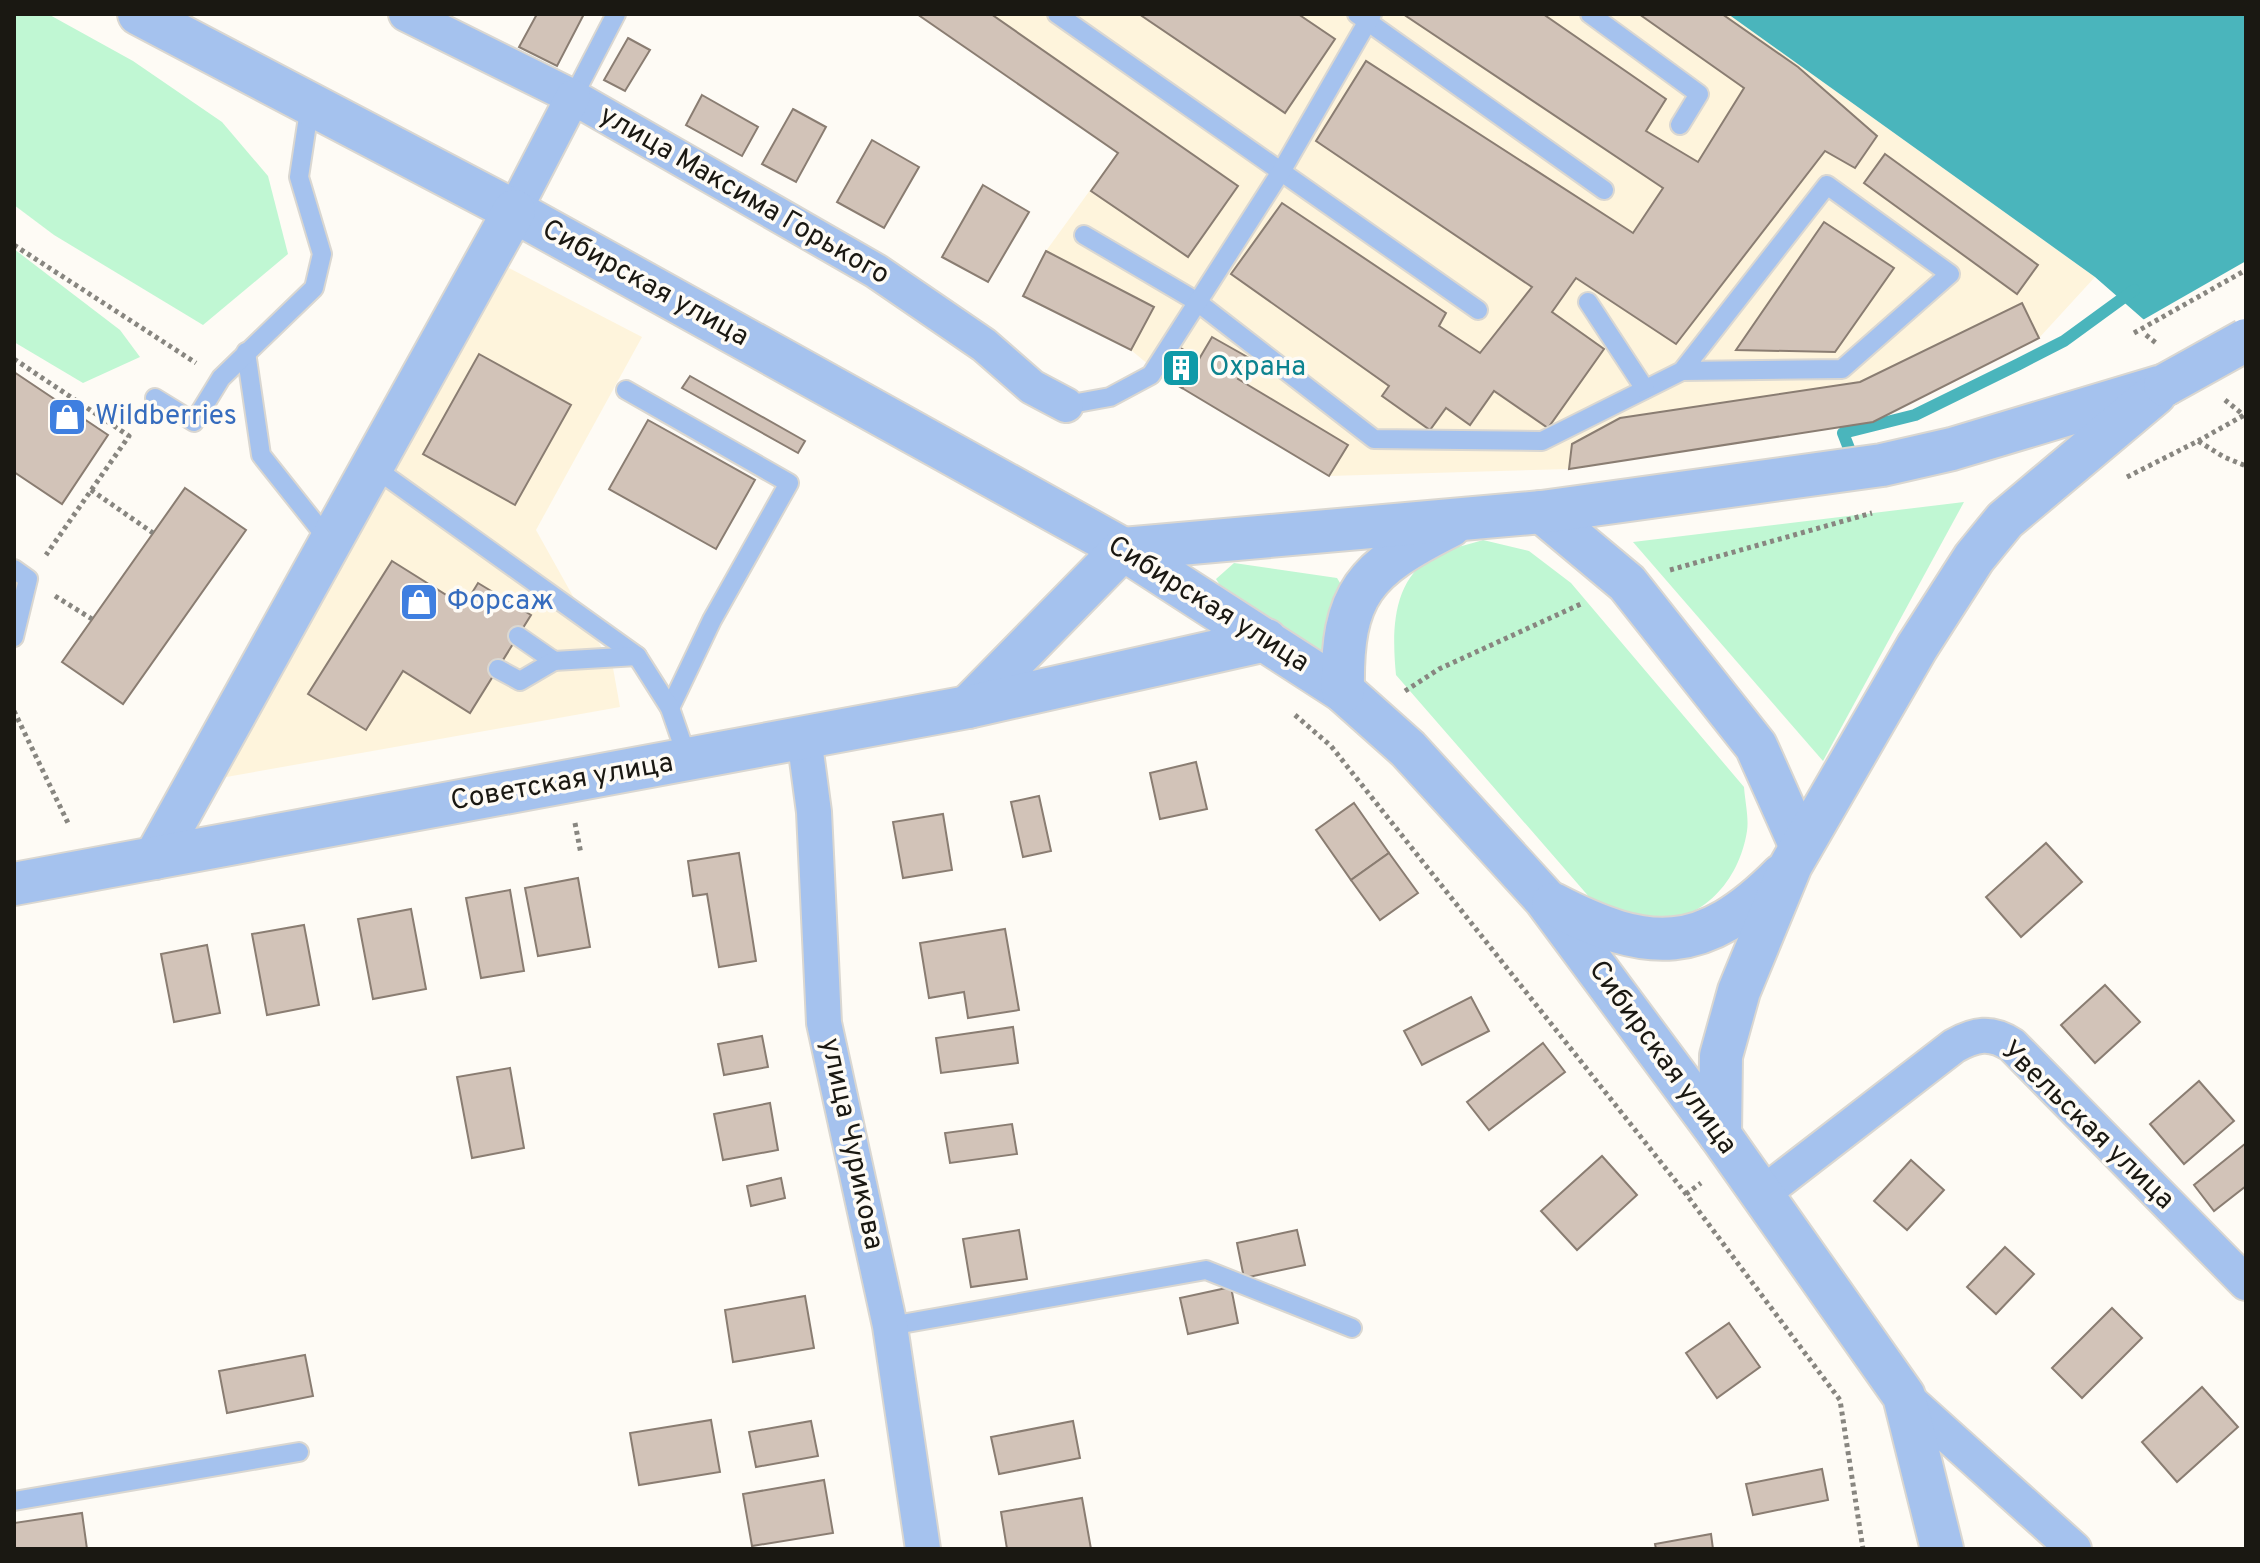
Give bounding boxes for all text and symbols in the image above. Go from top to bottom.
street label: улица Максима Горького [592,98,896,294]
street label: Сибирская улица [535,212,755,356]
building icon: Охрана [1160,347,1202,389]
place label: Охрана [1209,350,1306,386]
shop icon: Wildberries [46,396,88,438]
place label: Wildberries [95,399,237,435]
street label: Сибирская улица [1100,528,1316,682]
shop icon: Форсаж [398,581,440,623]
place label: Форсаж [447,584,554,620]
street label: Советская улица [448,746,676,820]
street label: Сибирская улица [1579,954,1745,1162]
street label: Увельская улица [1992,1034,2182,1218]
street label: улица Чурикова [811,1035,891,1253]

